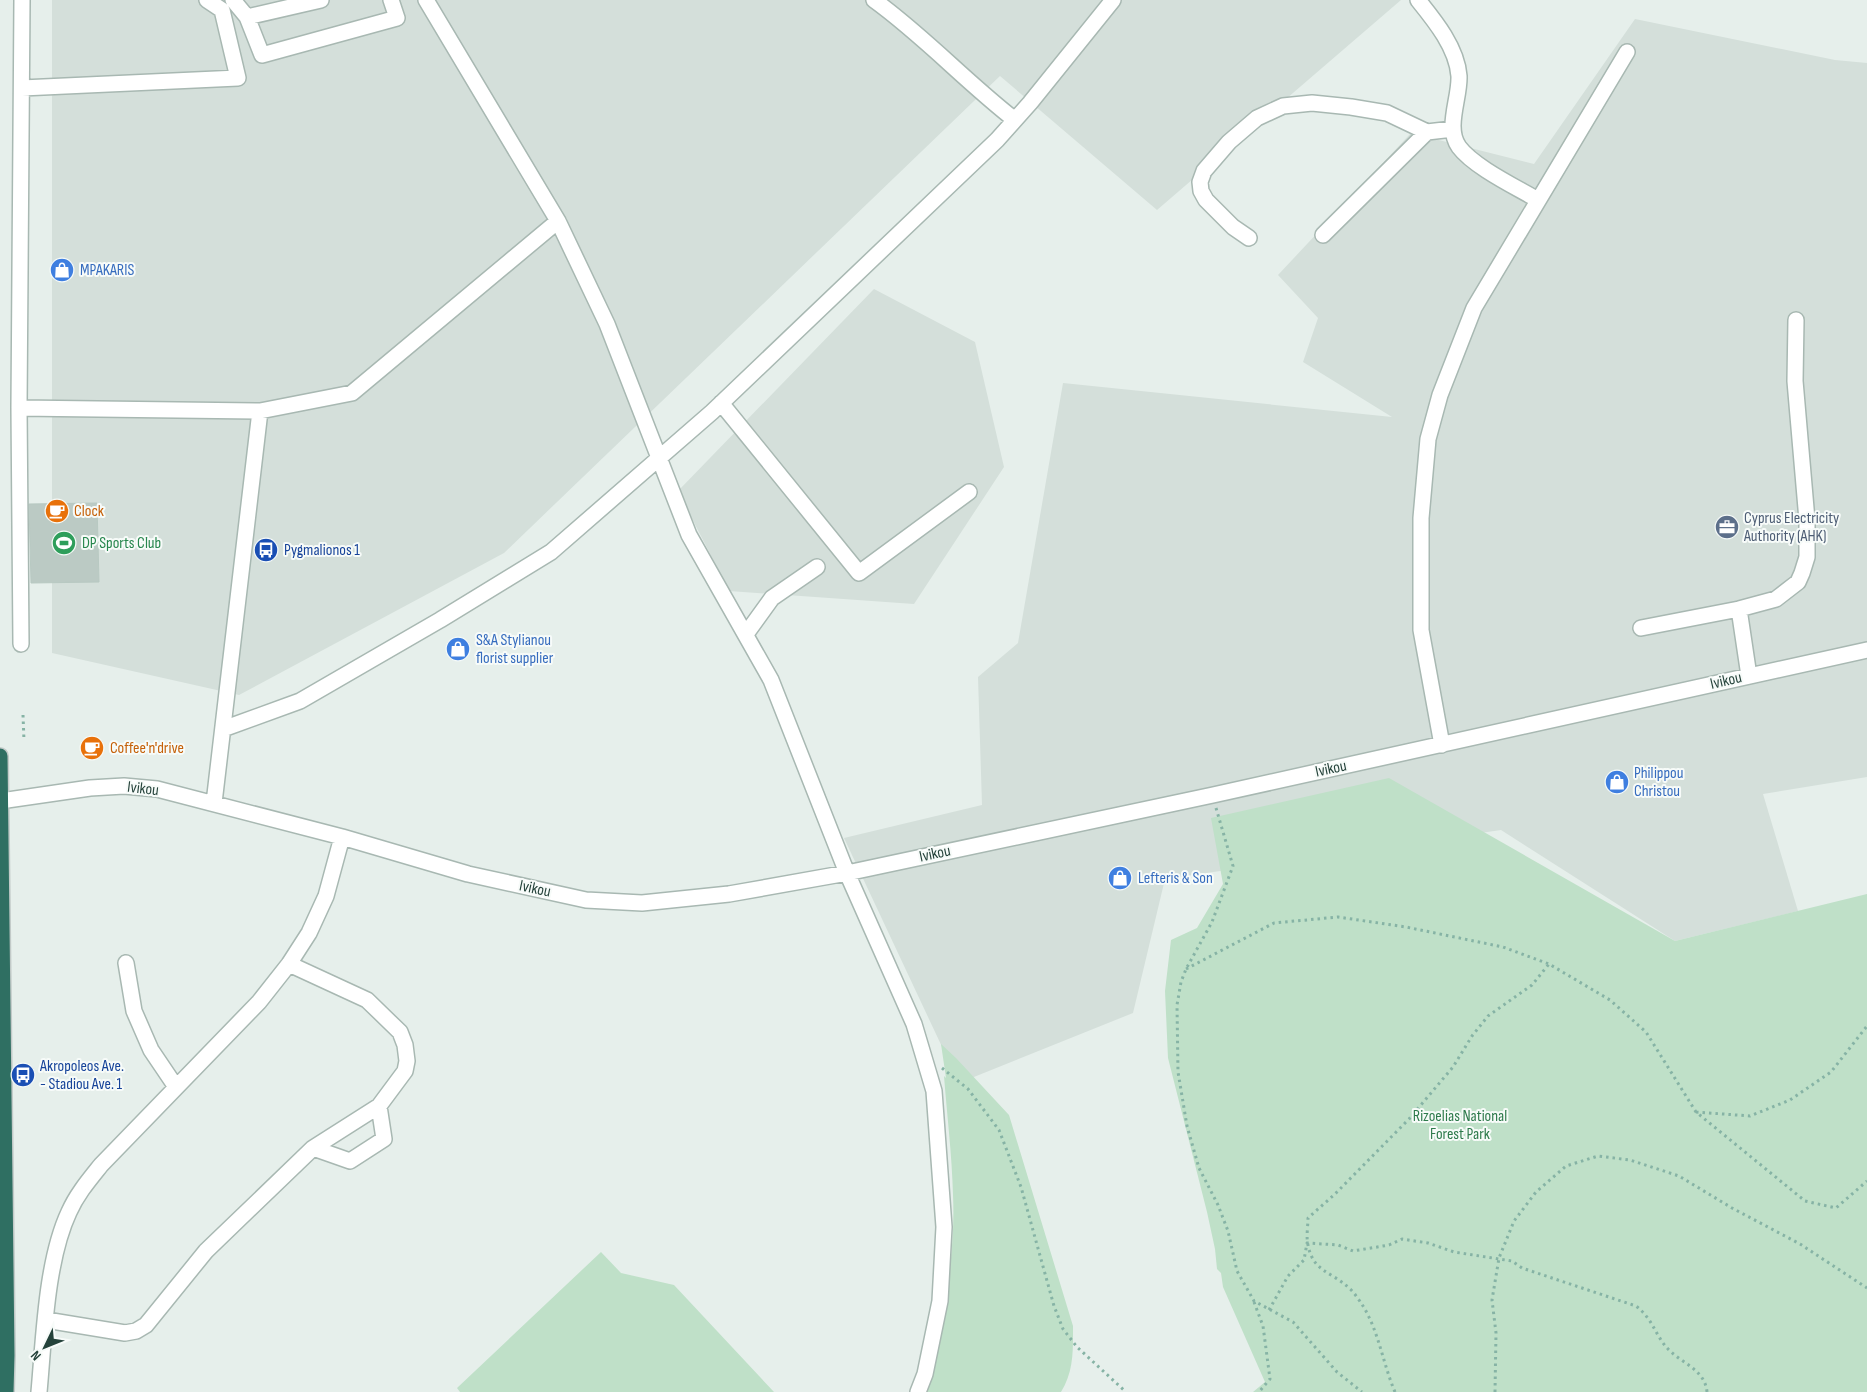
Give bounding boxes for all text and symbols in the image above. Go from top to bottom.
shop icon: MPAKARIS [49,257,75,283]
place label: MPAKARIS [80,261,134,280]
cafe icon: Clock [44,498,70,524]
place label: Clock [74,502,104,521]
place label: Cyprus Electricity Authority (AHK) [1743,509,1839,546]
office icon: Cyprus Electricity Authority (AHK) [1714,514,1740,540]
sports icon: DP Sports Club [51,530,77,556]
place label: DP Sports Club [82,534,161,553]
bus stop icon: Pygmalionos 1 [253,537,279,563]
place label: Pygmalionos 1 [284,541,360,560]
place label: S&A Stylianou florist supplier [476,631,554,668]
shop icon: S&A Stylianou florist supplier [445,636,471,662]
street label: Ivikou [1708,668,1744,694]
cafe icon: Coffee'n'drive [79,735,105,761]
place label: Coffee'n'drive [110,739,184,758]
street label: Ivikou [1314,756,1348,782]
place label: Philippou Christou [1634,764,1683,801]
shop icon: Philippou Christou [1604,769,1630,795]
street label: Ivikou [126,778,160,800]
street label: Ivikou [918,841,952,867]
shop icon: Lefteris & Son [1107,865,1133,891]
place label: Lefteris & Son [1138,869,1213,888]
street label: Ivikou [518,876,552,902]
place label: Akropoleos Ave. - Stadiou Ave. 1 [39,1057,124,1094]
bus stop icon: Akropoleos Ave. - Stadiou Ave. 1 [10,1062,36,1088]
park label: Rizoelias National Forest Park [1413,1107,1507,1144]
north arrow [20,1322,70,1372]
text: N [27,1347,45,1364]

